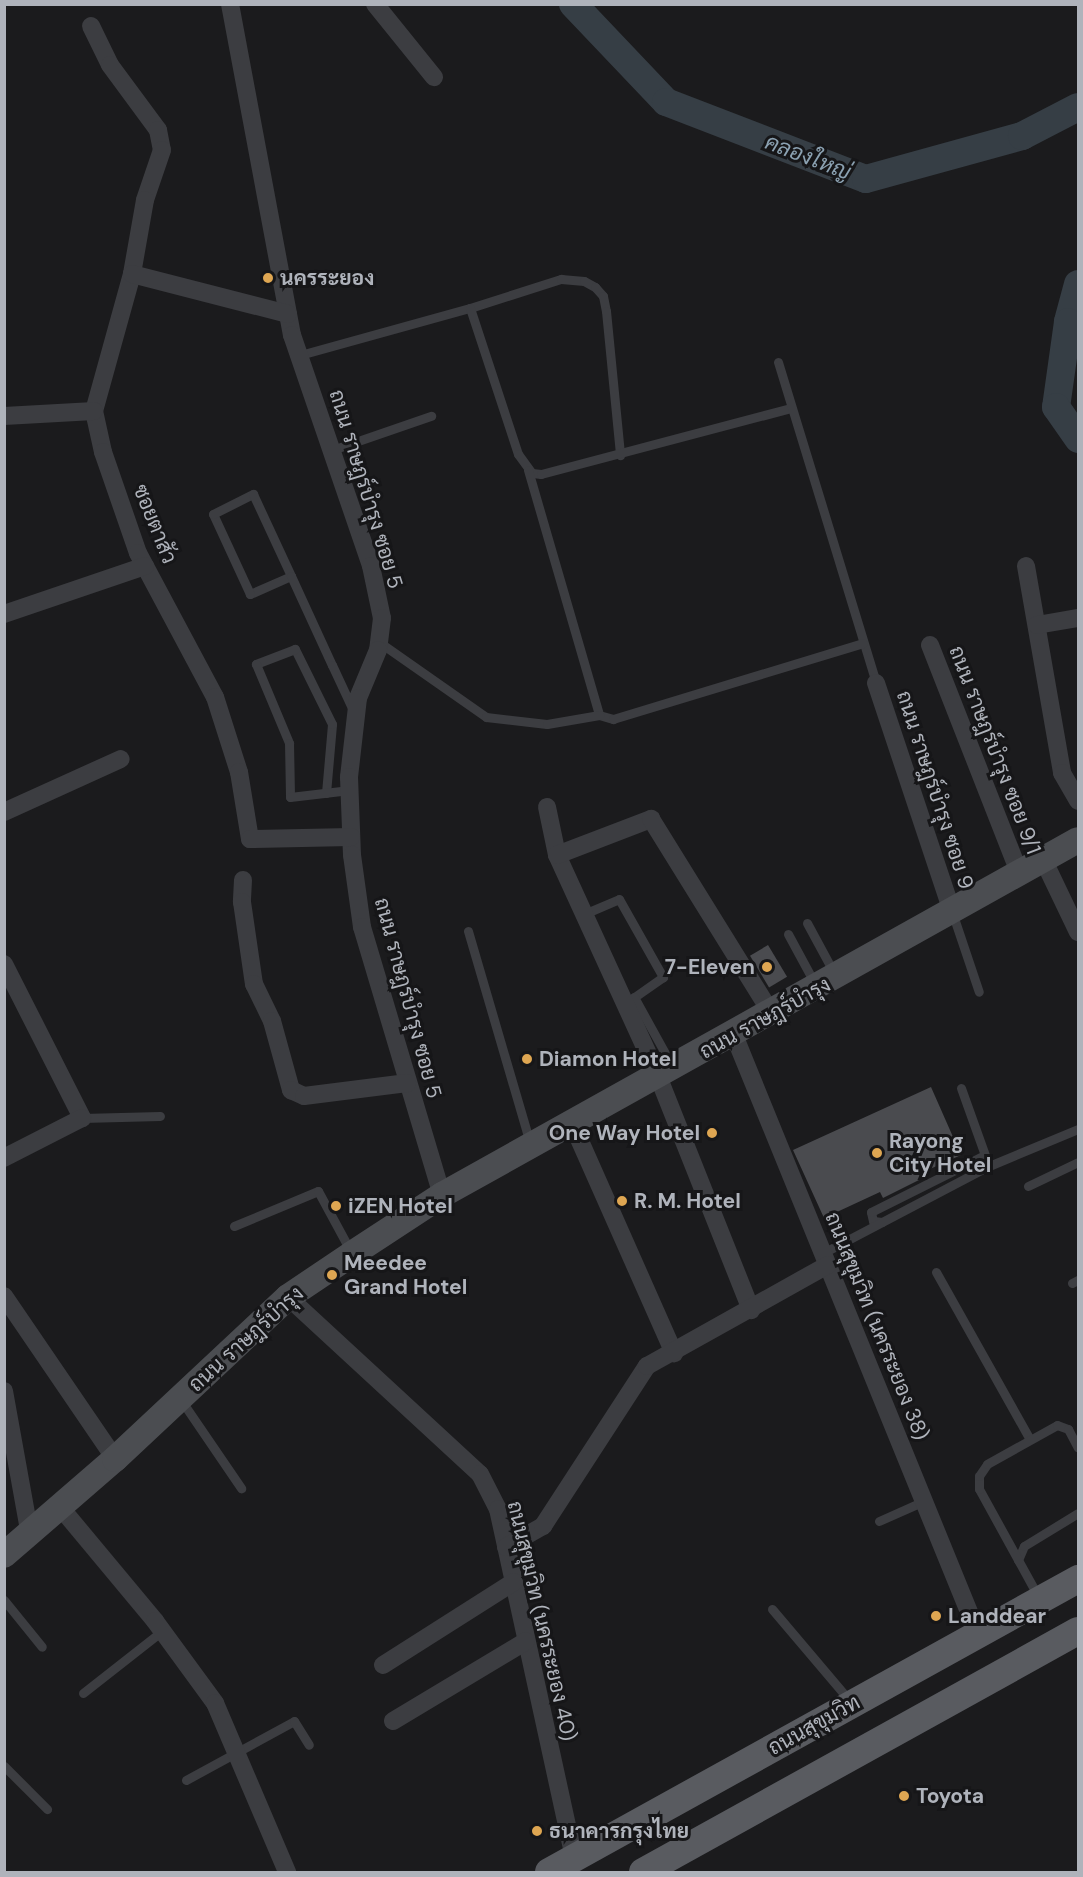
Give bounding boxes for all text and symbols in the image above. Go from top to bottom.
water label: คลองใหญ่ [761,129,855,185]
place label: นครระยอง [280,265,374,291]
marker: นครระยอง [261,271,275,285]
street label: ถนน ราษฎร์บำรุง ซอย 5 [324,386,408,592]
street label: ซอยตาสัว [128,481,182,567]
street label: ถนน ราษฎร์บำรุง ซอย 9/1 [944,642,1046,858]
street label: ถนน ราษฎร์บำรุง ซอย 9 [891,688,979,892]
street label: ถนน ราษฎร์บำรุง ซอย 5 [369,895,447,1101]
place label: 7-Eleven [665,954,755,980]
marker: 7-Eleven [760,960,774,974]
street label: ถนน ราษฎร์บำรุง [695,972,835,1064]
place label: Diamon Hotel [539,1046,677,1072]
marker: Diamon Hotel [520,1052,534,1066]
place label: One Way Hotel [549,1120,700,1146]
marker: One Way Hotel [705,1126,719,1140]
place label: Rayong City Hotel [889,1128,991,1178]
marker: Rayong City Hotel [870,1146,884,1160]
place label: R. M. Hotel [634,1188,741,1214]
place label: iZEN Hotel [348,1193,453,1219]
marker: R. M. Hotel [615,1194,629,1208]
marker: iZEN Hotel [329,1199,343,1213]
street label: ถนนสุขุมวิท (นครระยอง 38) [820,1208,934,1444]
place label: Meedee Grand Hotel [344,1250,467,1300]
marker: Meedee Grand Hotel [325,1268,339,1282]
street label: ถนน ราษฎร์บำรุง [183,1281,309,1397]
street label: ถนนสุขุมวิท (นครระยอง 40) [502,1498,582,1744]
place label: Landdear [948,1603,1046,1629]
marker: Landdear [929,1609,943,1623]
street label: ถนนสุขุมวิท [764,1689,864,1761]
place label: Toyota [916,1783,984,1809]
marker: Toyota [897,1789,911,1803]
place label: ธนาคารกรุงไทย [549,1818,689,1844]
marker: ธนาคารกรุงไทย [530,1824,544,1838]

